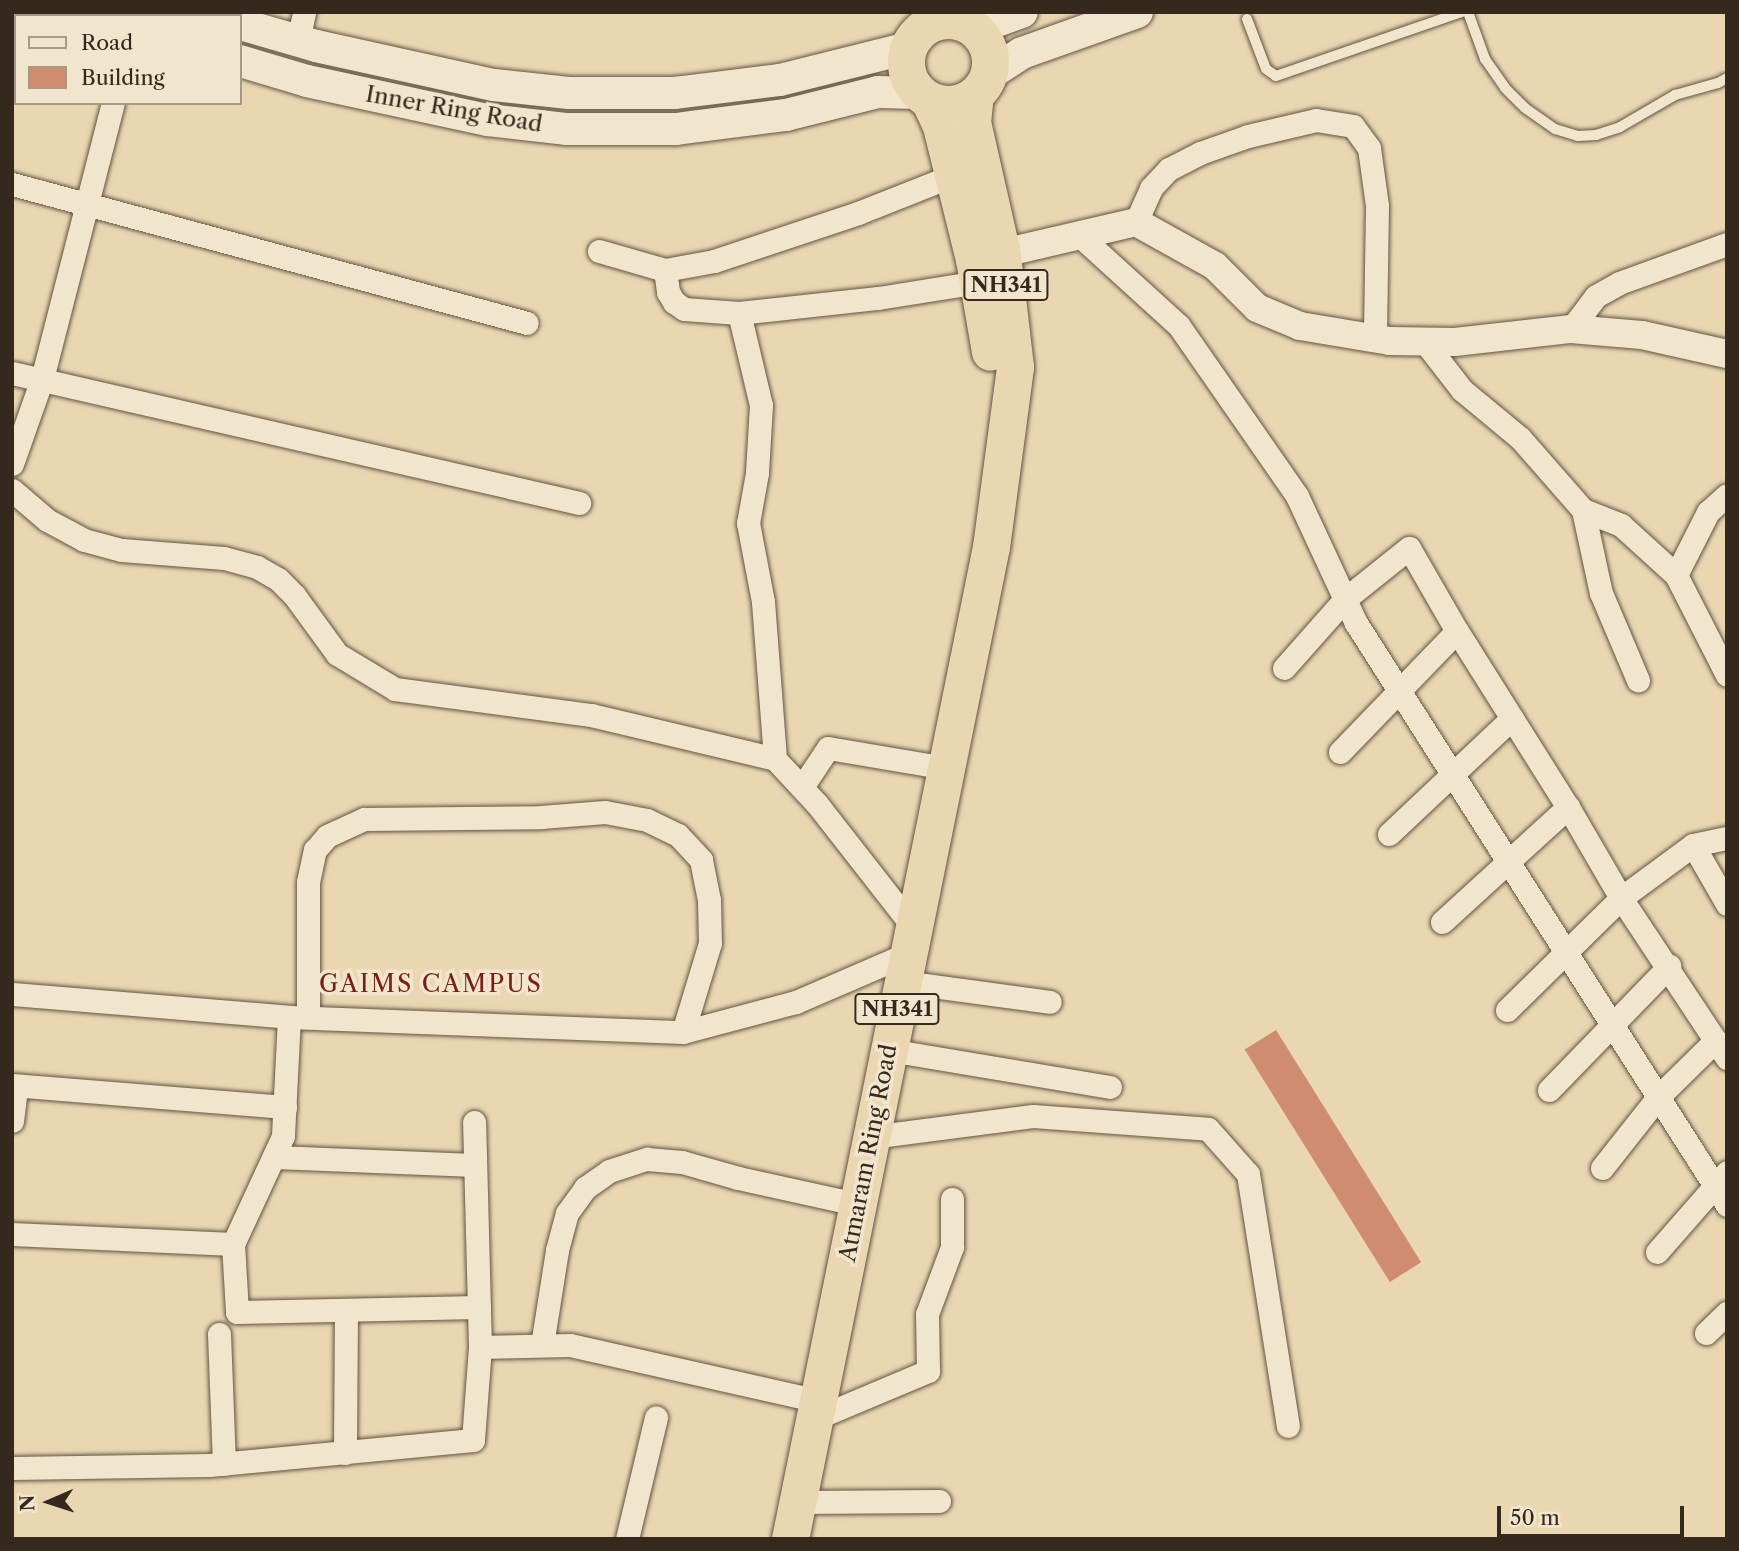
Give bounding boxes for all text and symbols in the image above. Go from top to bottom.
legend [14,14,242,105]
text: Road [81,30,133,55]
text: Building [81,65,165,90]
street label: Inner Ring Road [363,80,545,138]
road number: NH341 [962,268,1050,302]
district label: GAIMS CAMPUS [321,970,541,998]
road number: NH341 [853,992,941,1026]
street label: Atmaram Ring Road [833,1042,903,1264]
north arrow [14,1467,84,1537]
scale bar [1501,1492,1688,1536]
text: N [16,1494,39,1512]
text: 50 m [1510,1505,1560,1530]

